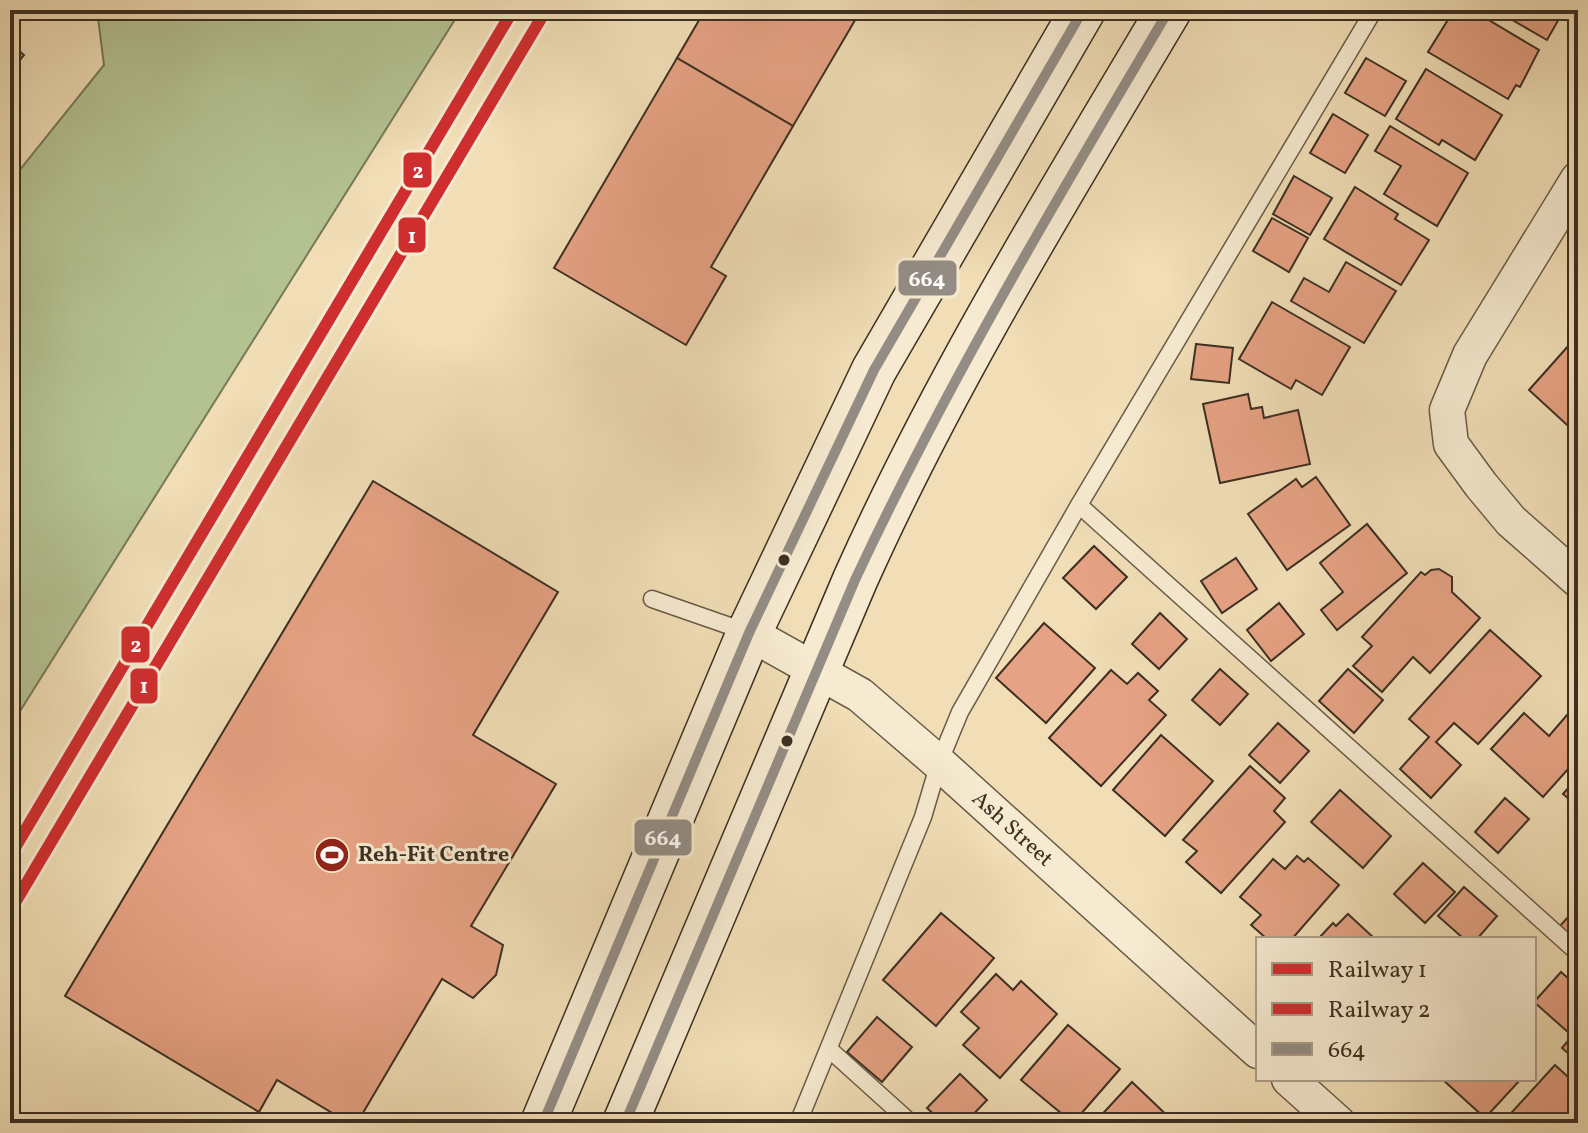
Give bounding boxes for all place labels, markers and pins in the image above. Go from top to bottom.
unlabelled marker [776,552,792,568]
unlabelled marker [779,733,795,749]
sports icon: Reh-Fit Centre [313,836,351,874]
place label: Reh-Fit Centre [358,840,509,871]

